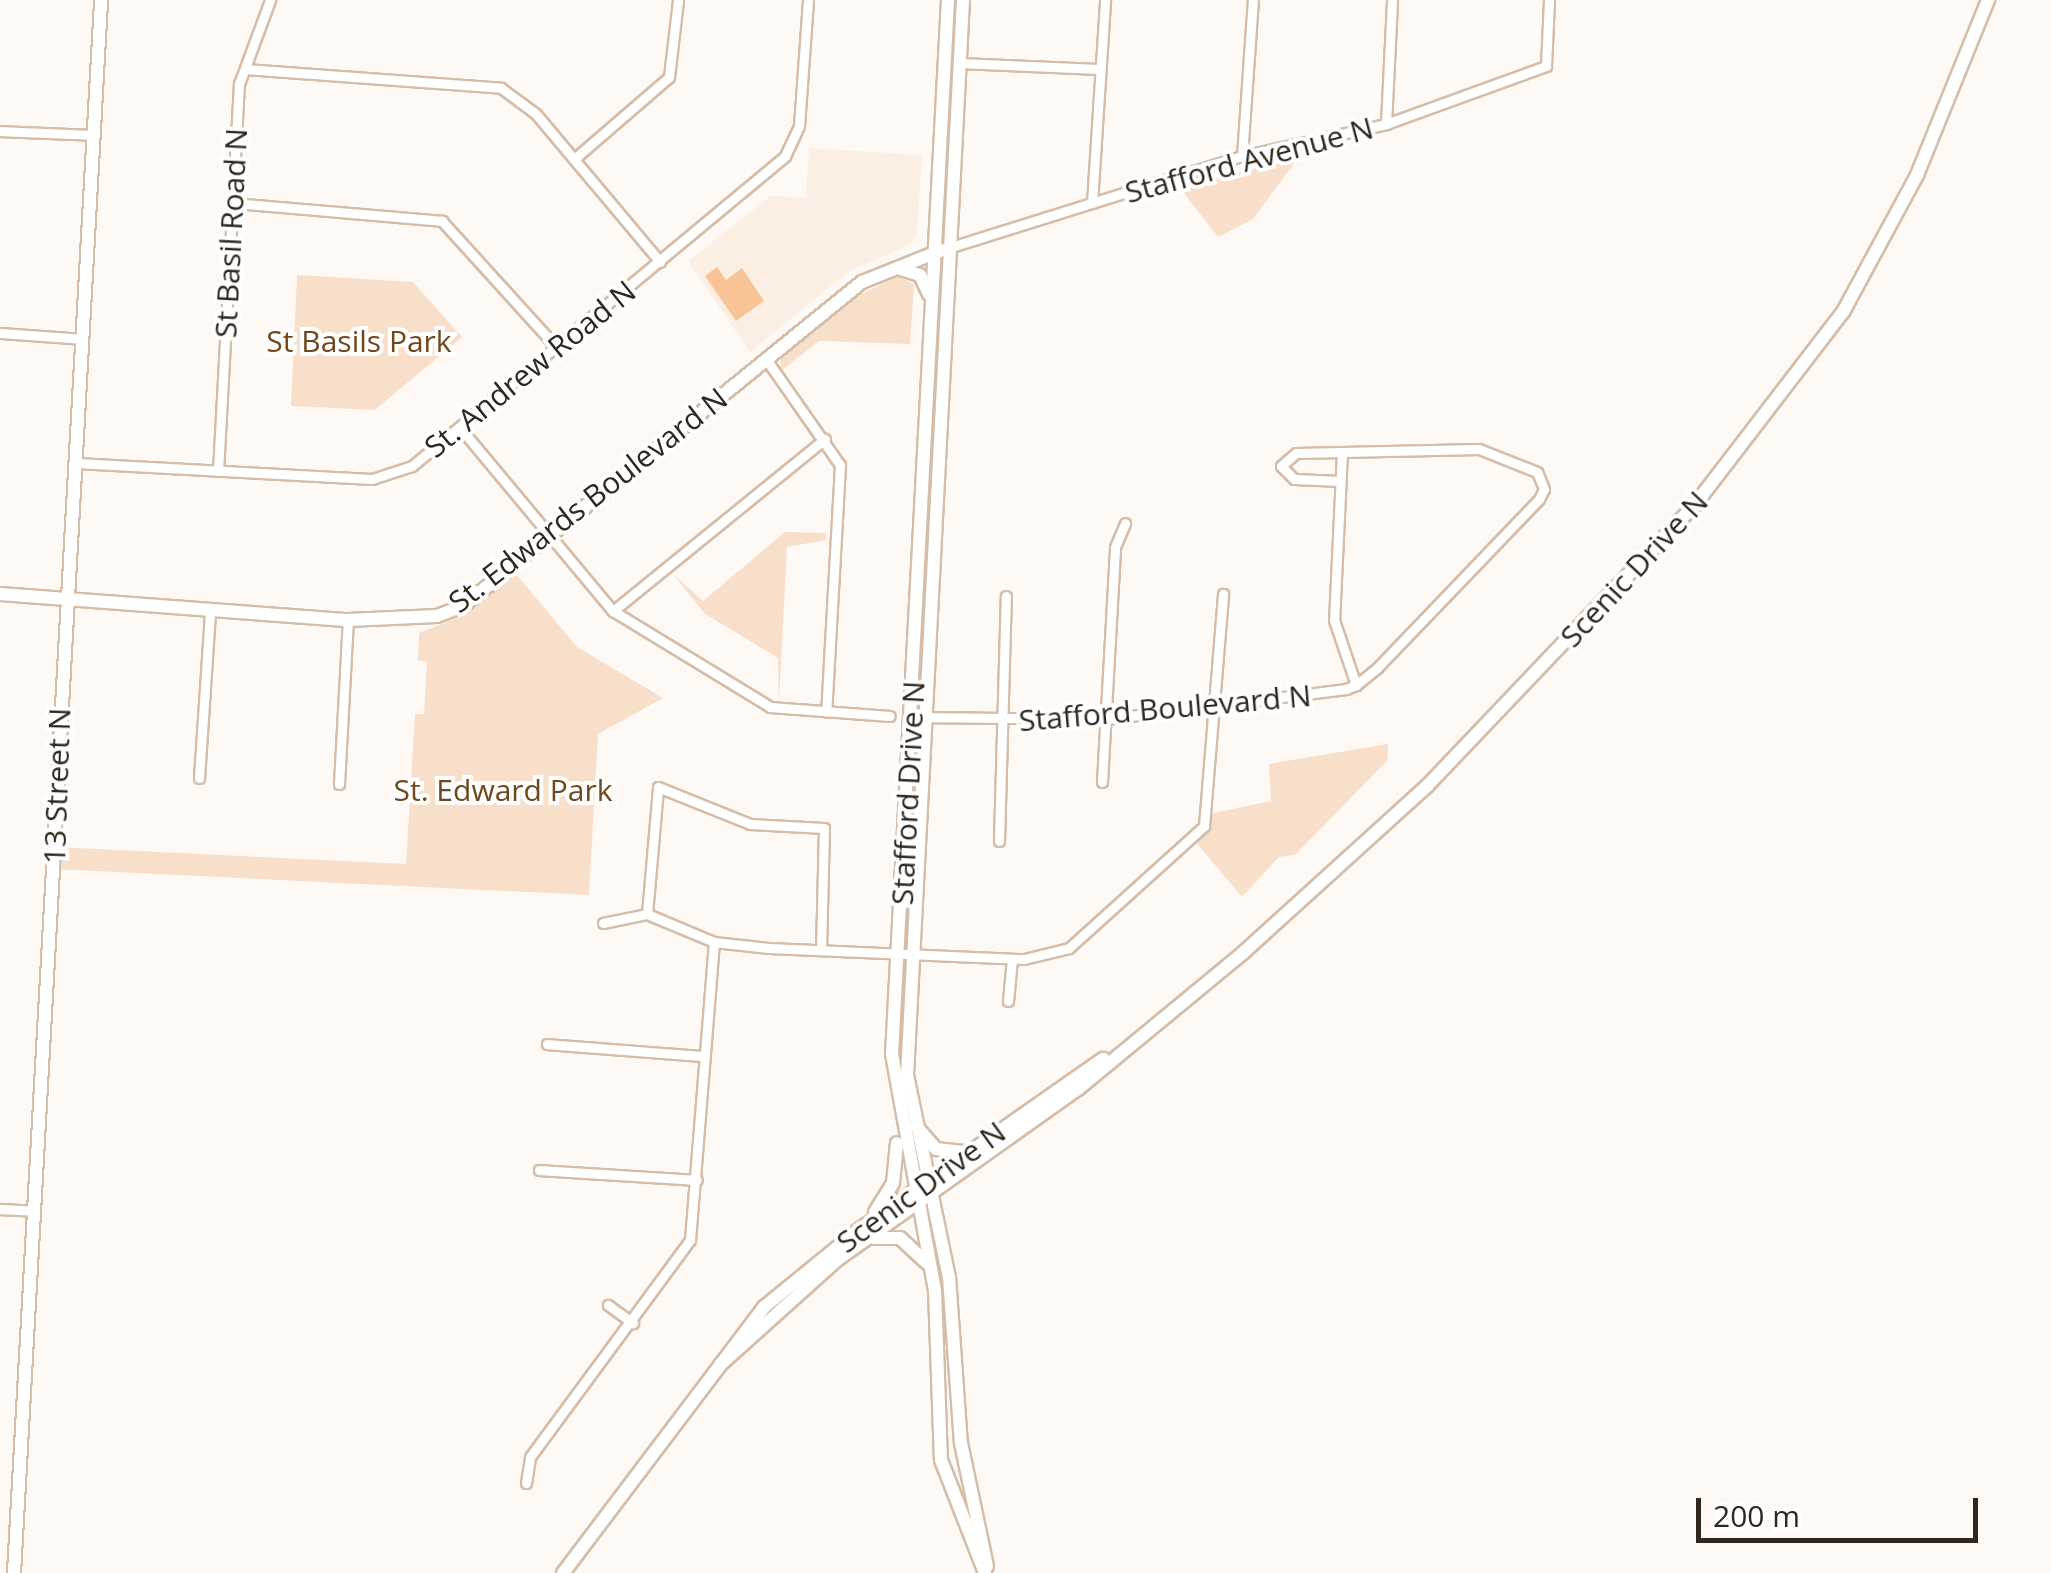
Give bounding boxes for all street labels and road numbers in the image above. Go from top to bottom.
street label: Stafford Avenue N [1121,110,1377,210]
street label: St Basil Road N [208,127,254,339]
street label: St. Andrew Road N [417,273,643,465]
street label: St. Edwards Boulevard N [442,380,734,620]
street label: Scenic Drive N [1553,484,1715,654]
street label: Stafford Boulevard N [1017,677,1313,739]
street label: Stafford Drive N [884,680,932,906]
street label: 13 Street N [36,707,78,865]
street label: Scenic Drive N [830,1114,1012,1260]

